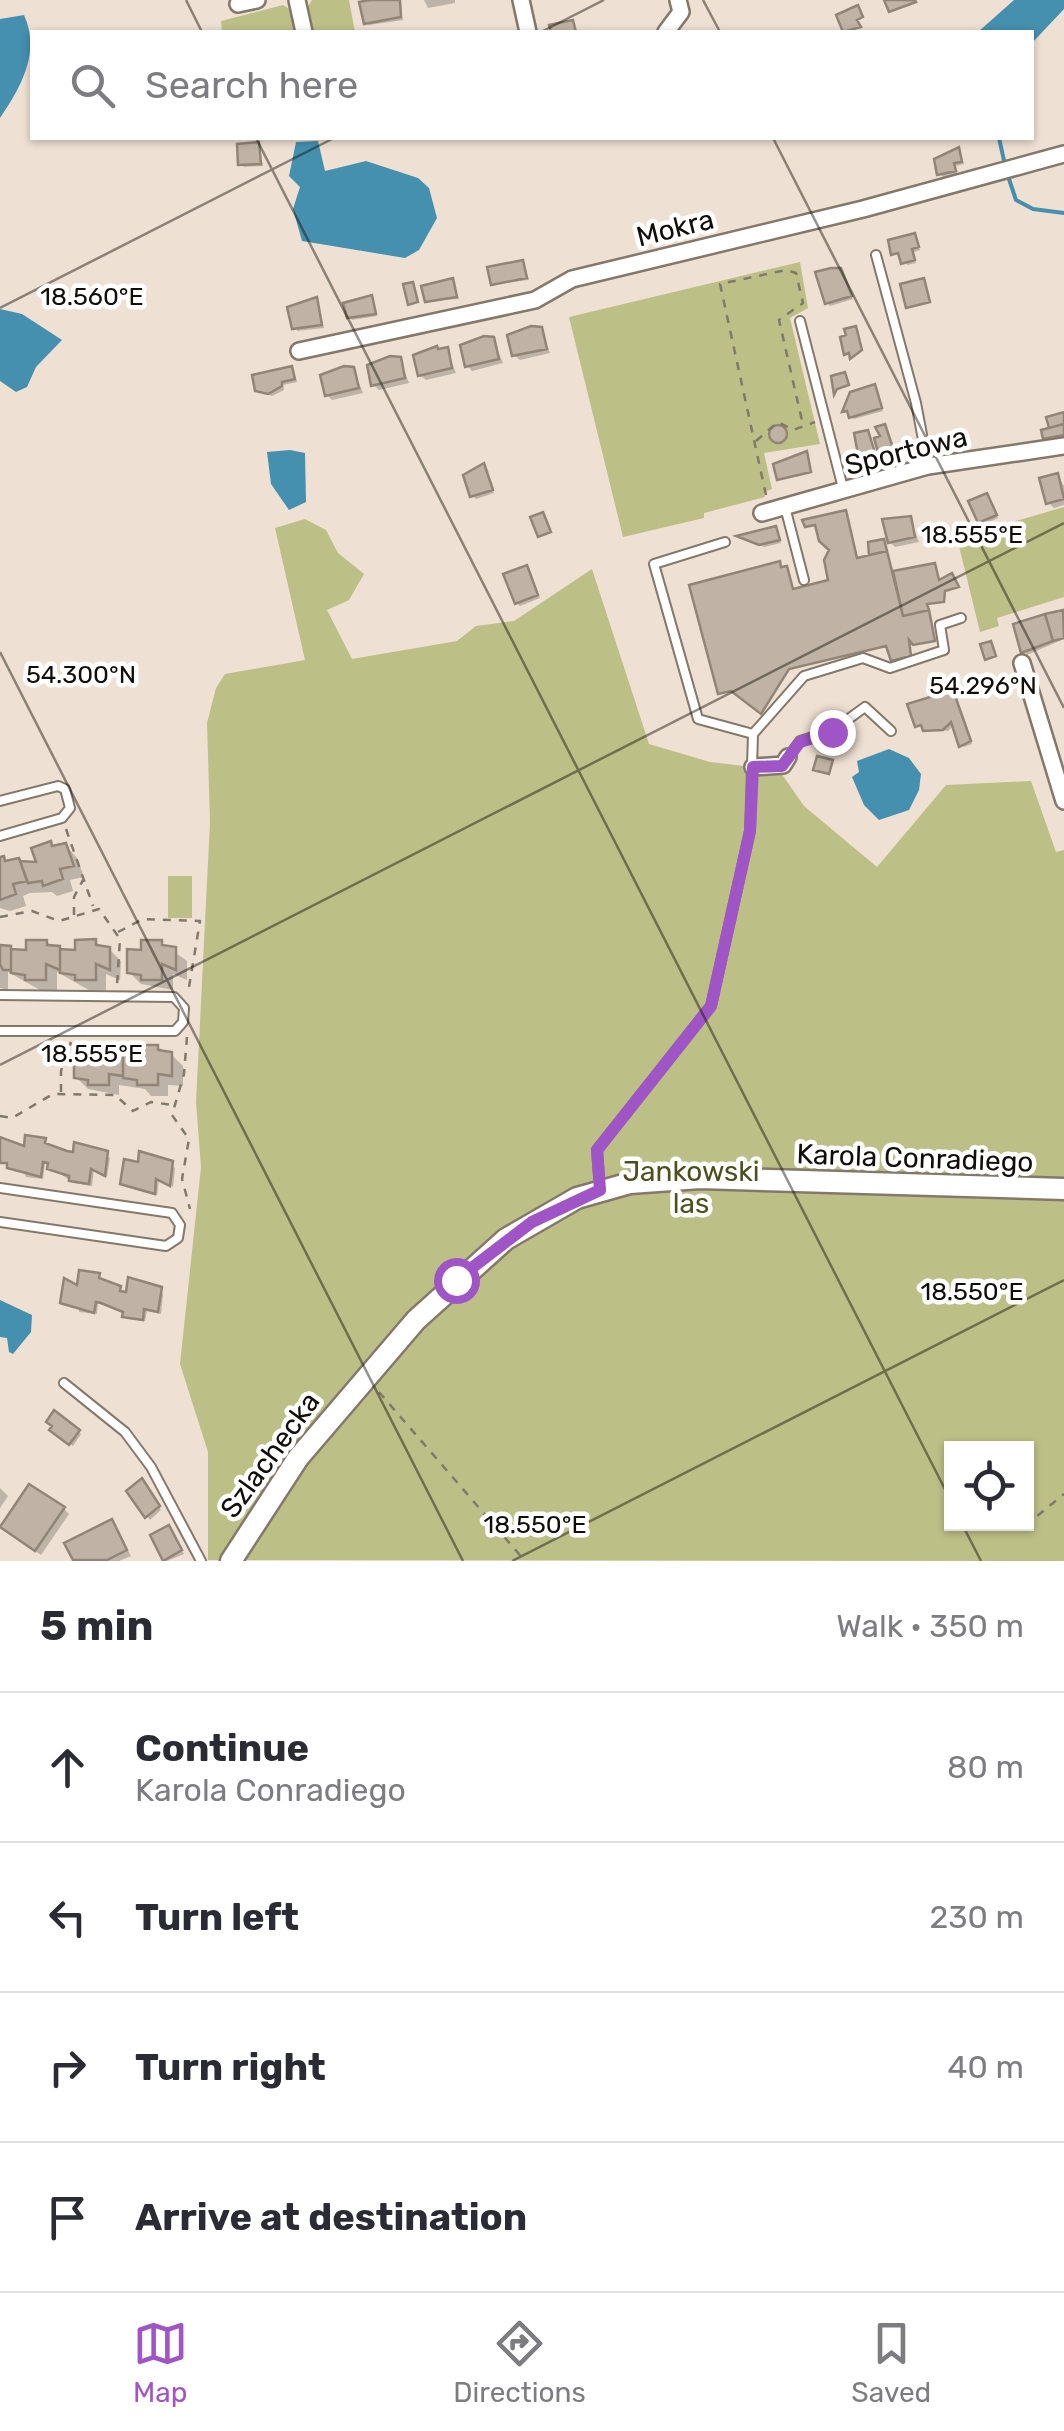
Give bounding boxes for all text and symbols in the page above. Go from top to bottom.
search box [30,30,1034,140]
icon: search [65,58,120,113]
text: Search here [145,62,358,108]
street label: Mokra [633,202,717,254]
text: 18.560°E [40,282,144,311]
street label: Sportowa [841,420,971,482]
text: 18.555°E [921,520,1023,549]
text: 54.300°N [26,660,136,689]
text: 54.296°N [929,671,1037,700]
route end [810,710,856,756]
text: 18.555°E [41,1039,143,1068]
street label: Karola Conradiego [796,1137,1034,1179]
park label: Jankowski las [622,1155,760,1220]
route start [434,1258,480,1304]
text: 18.550°E [920,1277,1024,1306]
street label: Szlachecka [213,1386,327,1524]
map controls [944,1441,1034,1531]
button: locate [944,1441,1034,1531]
text: 18.550°E [483,1510,587,1539]
text: 5 min [40,1601,154,1651]
text: Walk · 350 m [836,1607,1024,1645]
text: Continue [135,1725,309,1771]
icon: ahead [40,1740,95,1795]
text: 80 m [947,1748,1024,1786]
text: Karola Conradiego [135,1771,406,1809]
icon: left [40,1890,95,1945]
text: Turn left [135,1894,299,1940]
text: 230 m [929,1898,1024,1936]
icon: right [40,2040,95,2095]
text: Turn right [135,2044,326,2090]
text: 40 m [948,2048,1024,2086]
icon: arrive [40,2190,95,2245]
text: Arrive at destination [135,2194,527,2240]
tab: Map [133,2316,188,2409]
tab: Directions [453,2316,586,2409]
tab: Saved [851,2316,931,2409]

